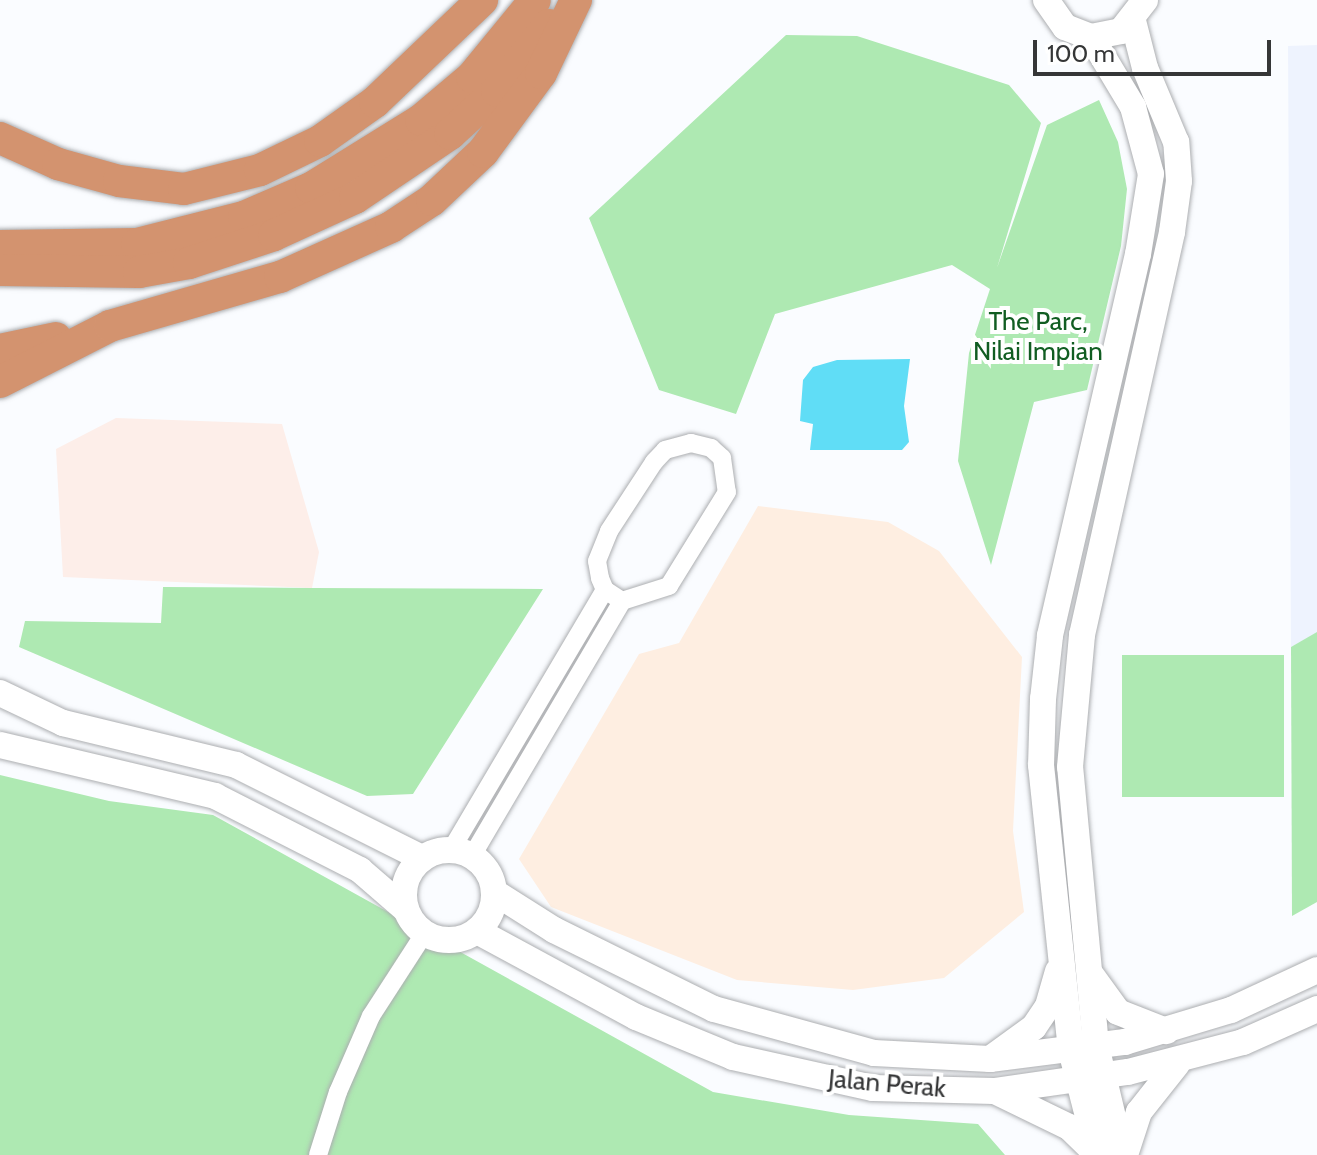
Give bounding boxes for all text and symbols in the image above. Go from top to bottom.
scale bar [1037,24,1275,74]
text: 100 m [1047,39,1115,68]
park label: The Parc, Nilai Impian [973,306,1103,368]
street label: Jalan Perak [827,1063,947,1105]

